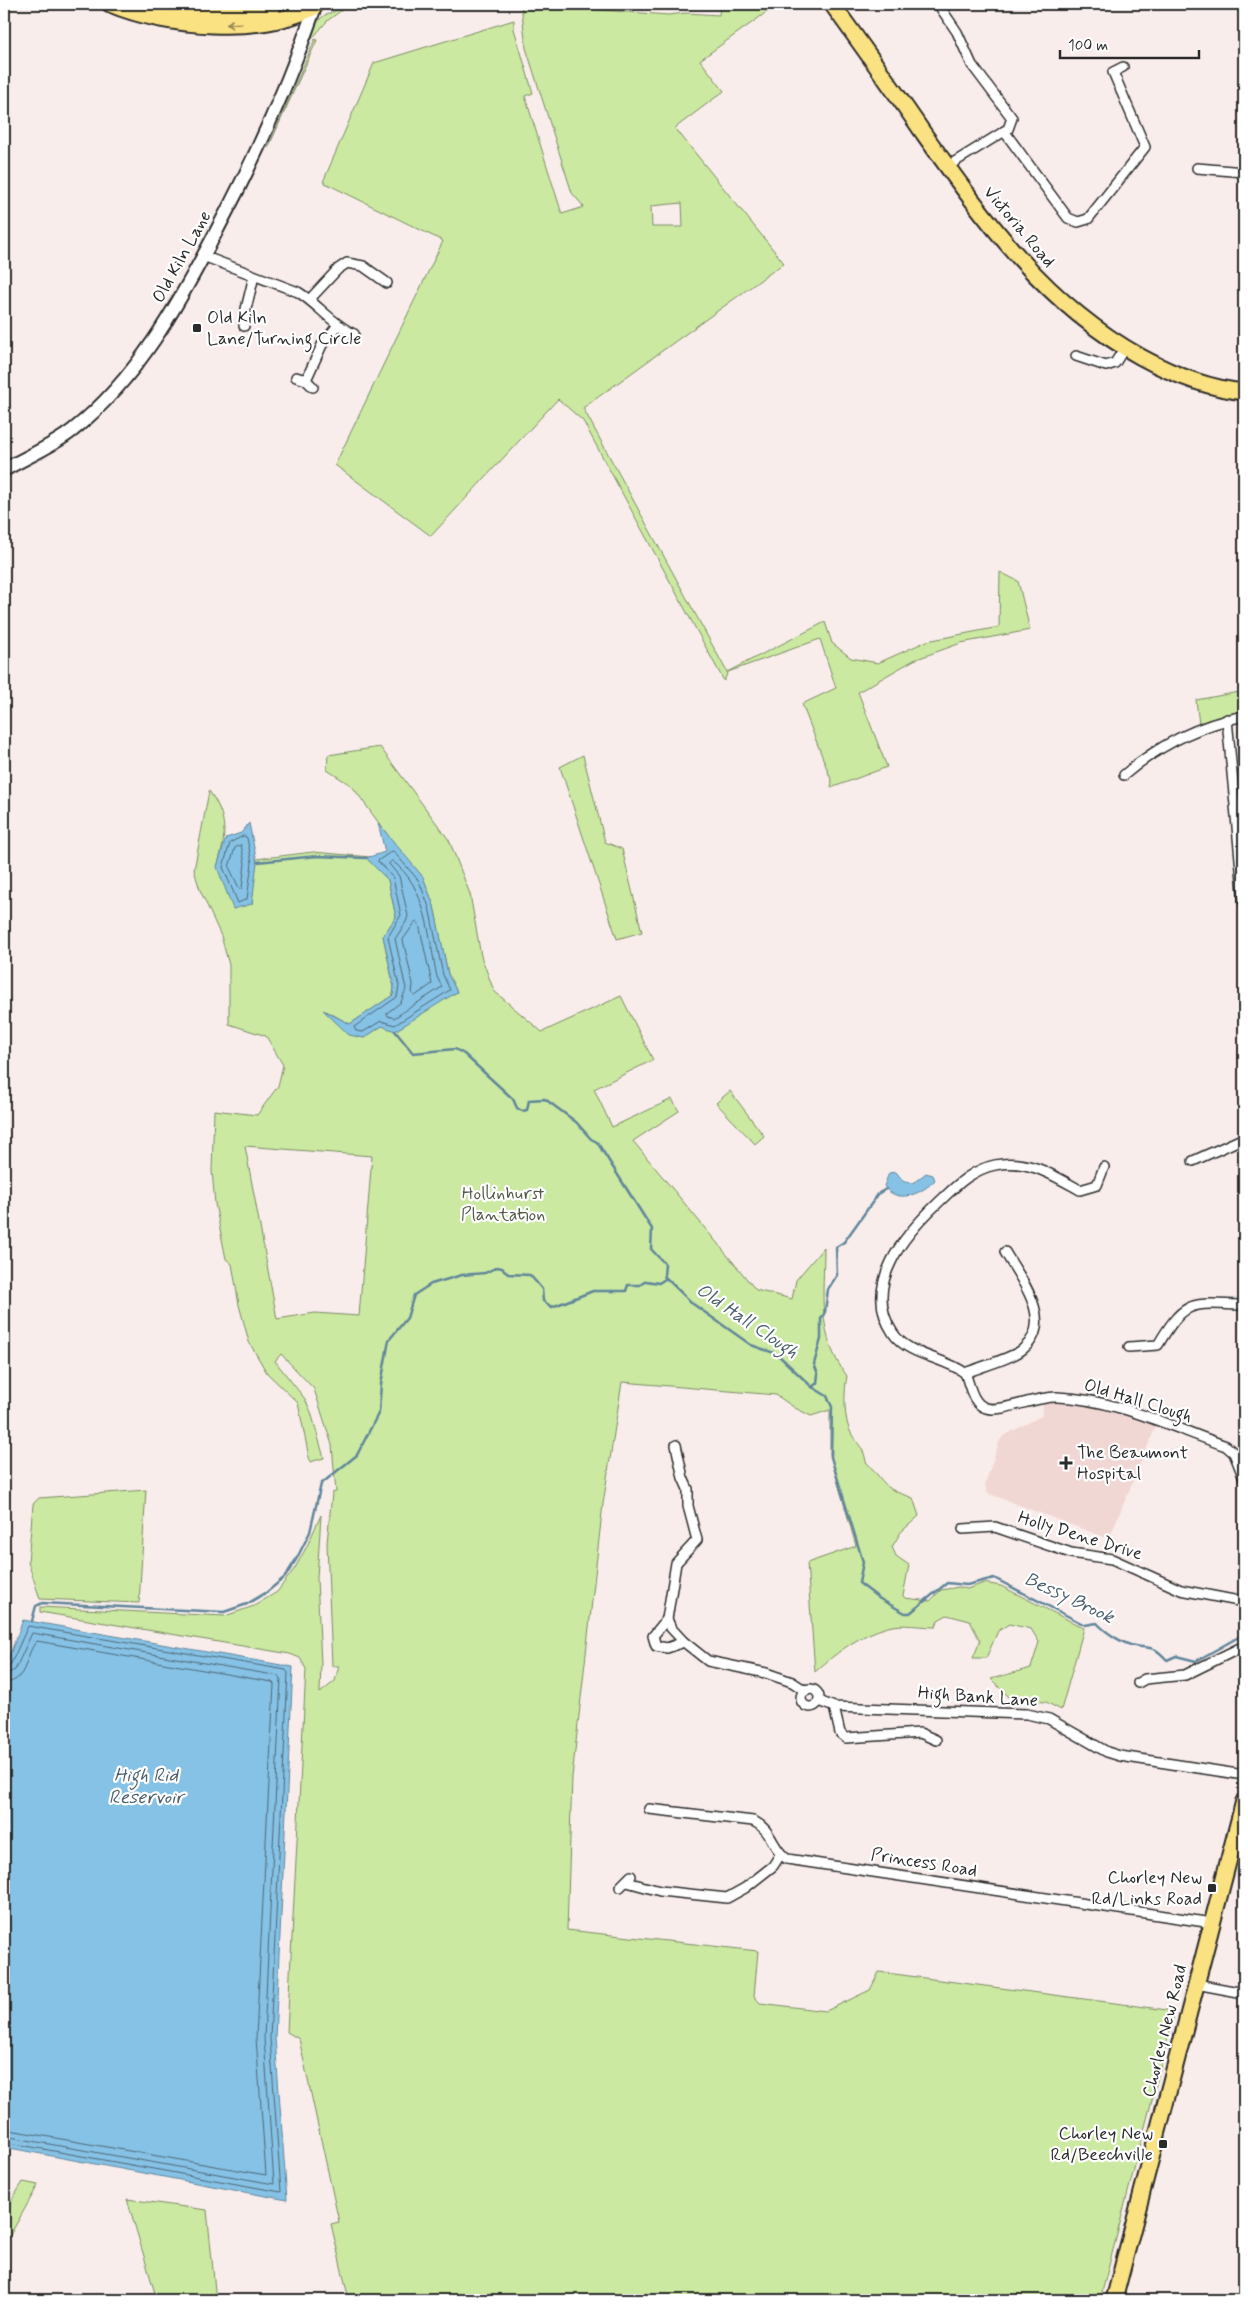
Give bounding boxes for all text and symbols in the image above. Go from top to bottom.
one-way arrow [226,19,242,28]
scale bar [1060,28,1199,60]
text: 100 m [1068,36,1108,56]
street label: Victoria Road [978,181,1060,273]
street label: Old Kiln Lane [147,207,217,307]
place label: Old Kiln Lane/Turning Circle [207,306,361,353]
marker: Old Kiln Lane/Turning Circle [191,322,203,334]
park label: Hollinhurst Plantation [461,1182,545,1227]
water label: Old Hall Clough [690,1278,803,1366]
street label: Old Hall Clough [1080,1373,1195,1431]
place label: The Beaumont Hospital [1077,1441,1188,1486]
marker: The Beaumont Hospital [1059,1456,1073,1470]
street label: Holly Dene Drive [1015,1506,1145,1566]
water label: Bessy Brook [1020,1566,1119,1630]
street label: High Bank Lane [917,1681,1039,1715]
water label: High Rid Reservoir [109,1763,186,1810]
street label: Princess Road [869,1843,979,1883]
place label: Chorley New Rd/Links Road [1092,1866,1202,1911]
marker: Chorley New Rd/Links Road [1206,1882,1218,1894]
street label: Chorley New Road [1137,1962,1193,2100]
place label: Chorley New Rd/Beechville [1051,2122,1153,2167]
marker: Chorley New Rd/Beechville [1157,2138,1169,2150]

